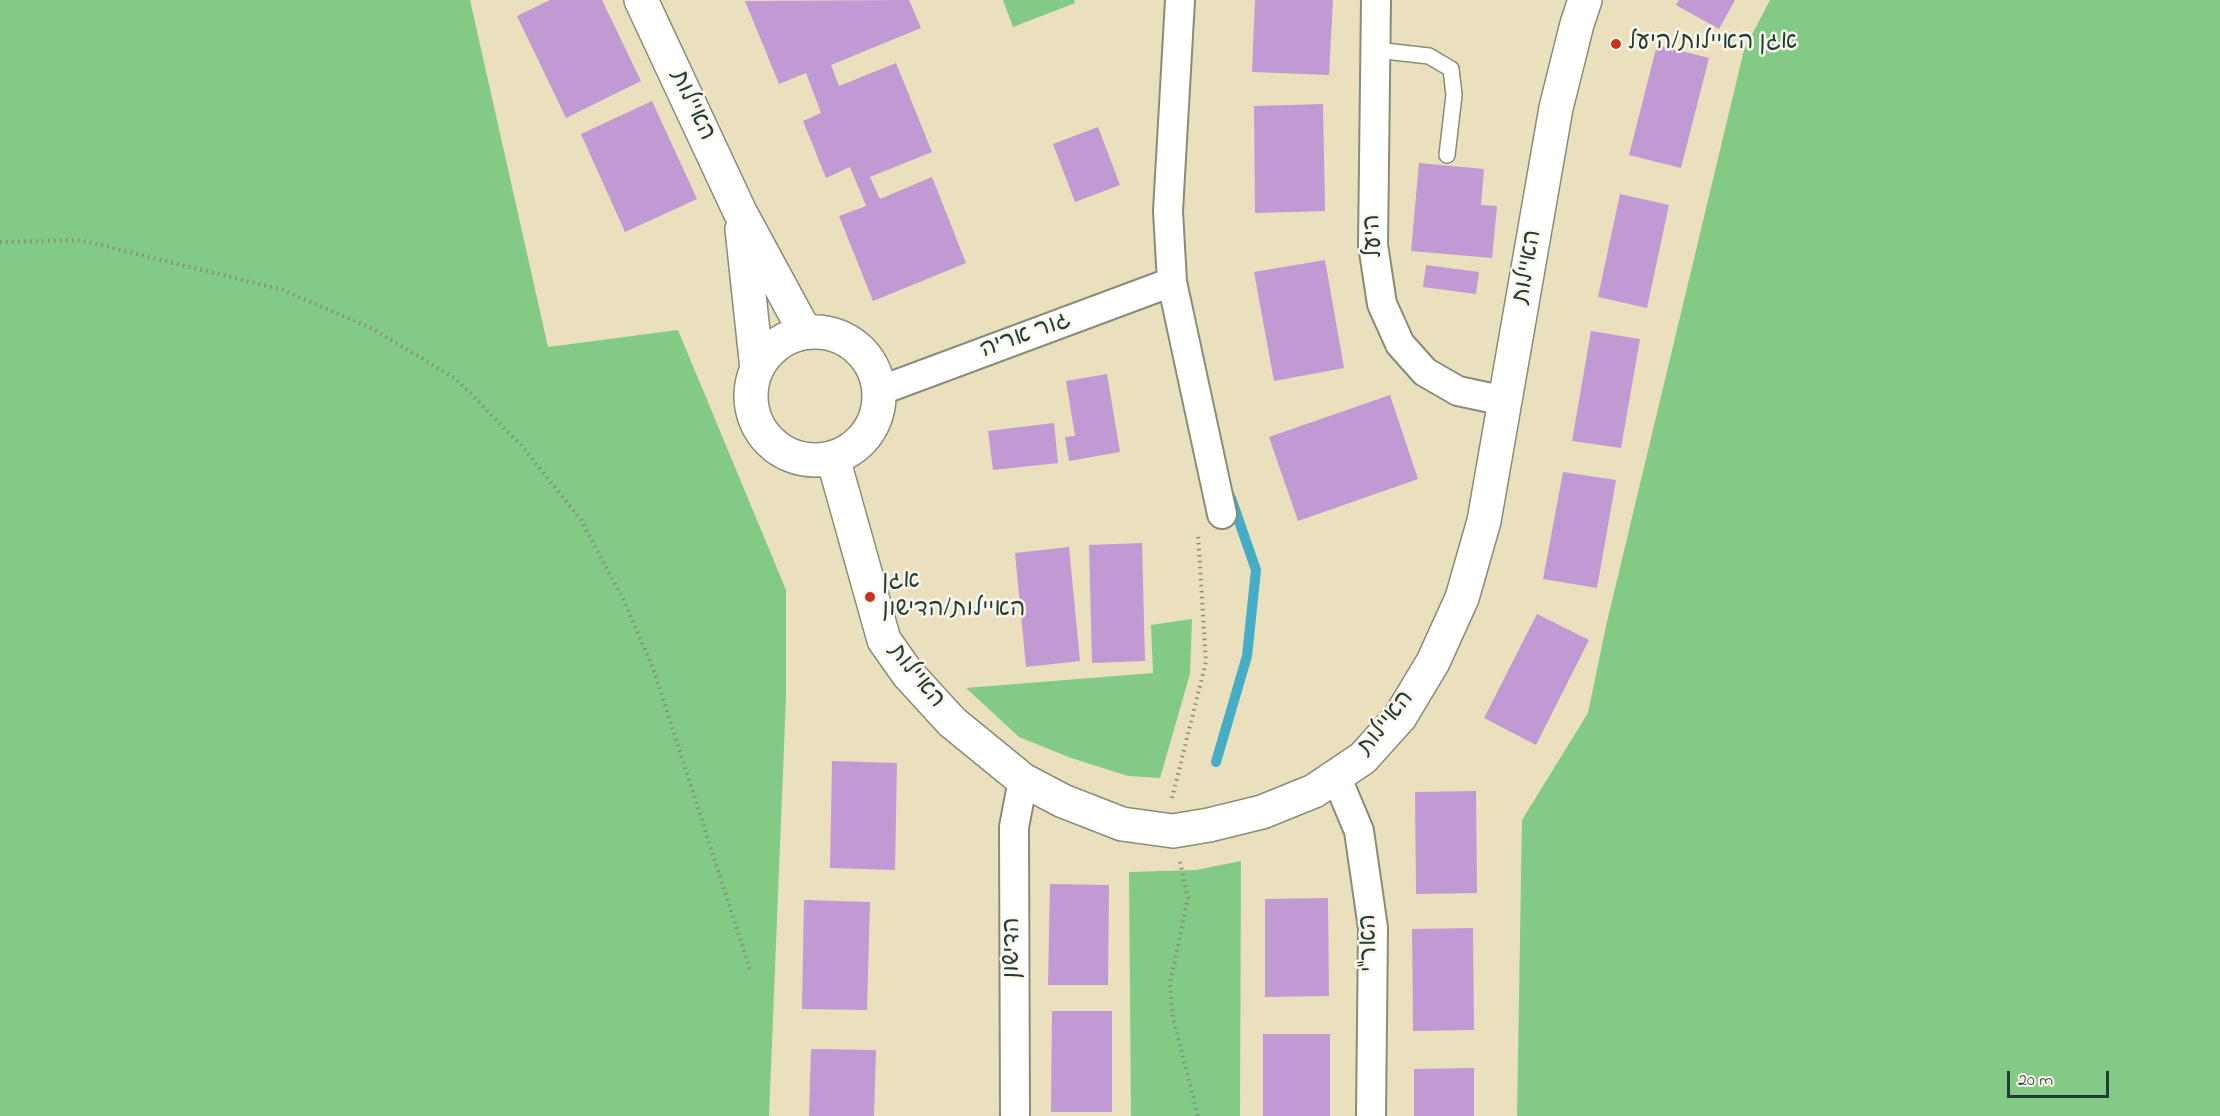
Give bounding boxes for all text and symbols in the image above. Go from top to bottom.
place label: אגן האיילות/היעל [1628,30,1797,58]
marker: אגן האיילות/היעל [1609,37,1623,51]
street label: האיילות [662,66,720,146]
street label: היעל [1359,214,1391,258]
street label: האיילות [1508,228,1550,306]
street label: גור אריה [977,307,1075,367]
place label: אגן האיילות/הדישון [882,569,1025,625]
marker: אגן האיילות/הדישון [863,590,877,604]
street label: האיילות [880,639,950,715]
street label: האיילות [1352,686,1422,762]
street label: האר"י [1356,914,1386,972]
street label: הדישון [1000,917,1028,979]
scale bar [2010,1059,2112,1097]
text: 20 m [2018,1068,2053,1094]

